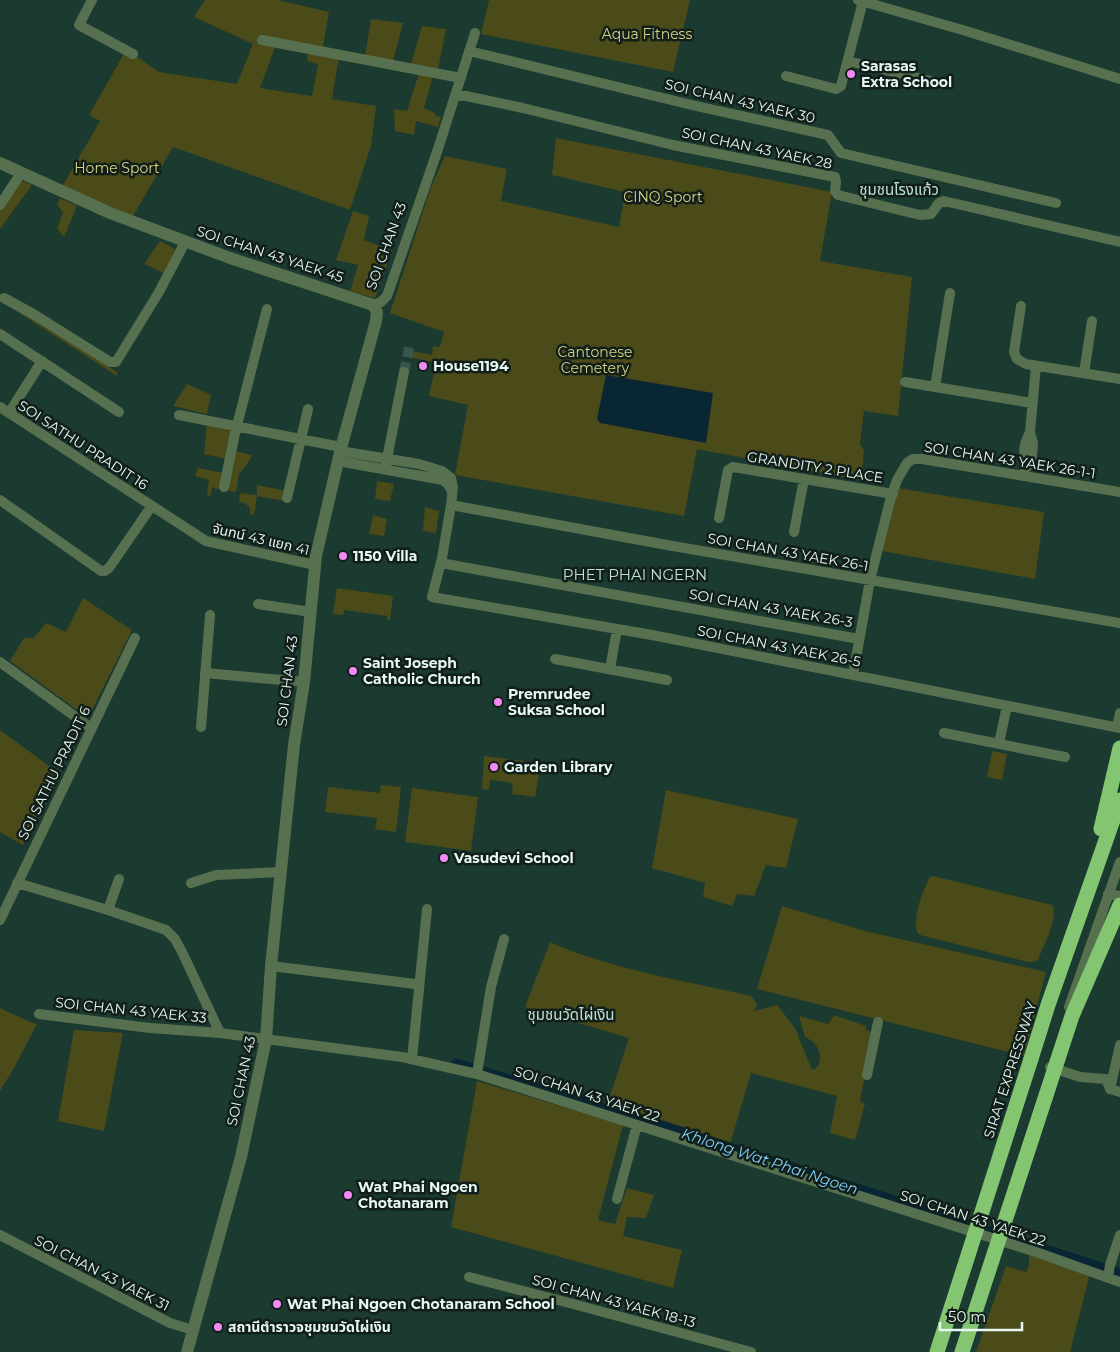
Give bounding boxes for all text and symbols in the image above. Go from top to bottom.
park label: Aqua Fitness [602,25,692,43]
place label: Sarasas Extra School [861,57,952,91]
marker: Sarasas Extra School [845,68,857,80]
street label: SOI CHAN 43 YAEK 30 [663,75,817,127]
street label: SOI CHAN 43 YAEK 28 [680,123,834,173]
park label: Home Sport [74,159,160,177]
district label: ชุมชนโรงแก้ว [859,180,939,199]
park label: CINQ Sport [623,188,703,206]
street label: SOI CHAN 43 [362,200,410,292]
street label: SOI CHAN 43 YAEK 45 [194,222,346,286]
park label: Cantonese Cemetery [558,343,632,377]
place label: House1194 [433,357,509,375]
marker: House1194 [417,360,429,372]
street label: SOI SATHU PRADIT 16 [14,396,152,494]
street label: SOI CHAN 43 YAEK 26-1-1 [923,438,1097,482]
street label: GRANDITY 2 PLACE [746,447,884,487]
street label: จันทน์ 43 แยก 41 [211,519,311,559]
street label: SOI CHAN 43 YAEK 26-1 [706,529,870,575]
place label: 1150 Villa [353,547,417,565]
marker: 1150 Villa [337,550,349,562]
district label: PHET PHAI NGERN [563,565,707,584]
street label: SOI CHAN 43 YAEK 26-3 [688,585,854,631]
street label: SOI CHAN 43 YAEK 26-5 [696,621,862,671]
street label: SOI CHAN 43 [272,634,302,728]
place label: Saint Joseph Catholic Church [363,654,481,688]
marker: Saint Joseph Catholic Church [347,665,359,677]
place label: Premrudee Suksa School [508,685,605,719]
marker: Premrudee Suksa School [492,696,504,708]
street label: SOI SATHU PRADIT 6 [14,703,94,843]
place label: Garden Library [504,758,613,776]
marker: Garden Library [488,761,500,773]
place label: Vasudevi School [453,849,574,867]
marker: Vasudevi School [438,852,450,864]
street label: SOI CHAN 43 YAEK 33 [54,993,208,1027]
street label: SIRAT EXPRESSWAY [979,999,1041,1140]
district label: ชุมชนวัดไผ่เงิน [528,1005,614,1024]
street label: SOI CHAN 43 [223,1034,259,1128]
street label: SOI CHAN 43 YAEK 22 [512,1062,662,1126]
water label: Khlong Wat Phai Ngoen [679,1123,861,1199]
place label: Wat Phai Ngoen Chotanaram [358,1178,478,1212]
street label: SOI CHAN 43 YAEK 22 [898,1186,1048,1250]
marker: Wat Phai Ngoen Chotanaram [342,1189,354,1201]
street label: SOI CHAN 43 YAEK 31 [31,1231,173,1315]
street label: SOI CHAN 43 YAEK 18-13 [530,1270,698,1332]
place label: Wat Phai Ngoen Chotanaram School [287,1295,555,1313]
marker: Wat Phai Ngoen Chotanaram School [271,1298,283,1310]
scale bar [940,1300,1022,1332]
text: 50 m [948,1307,986,1326]
place label: สถานีตำราวจชุมชนวัดไผ่เงิน [228,1318,391,1336]
marker: สถานีตำราวจชุมชนวัดไผ่เงิน [212,1321,224,1333]

